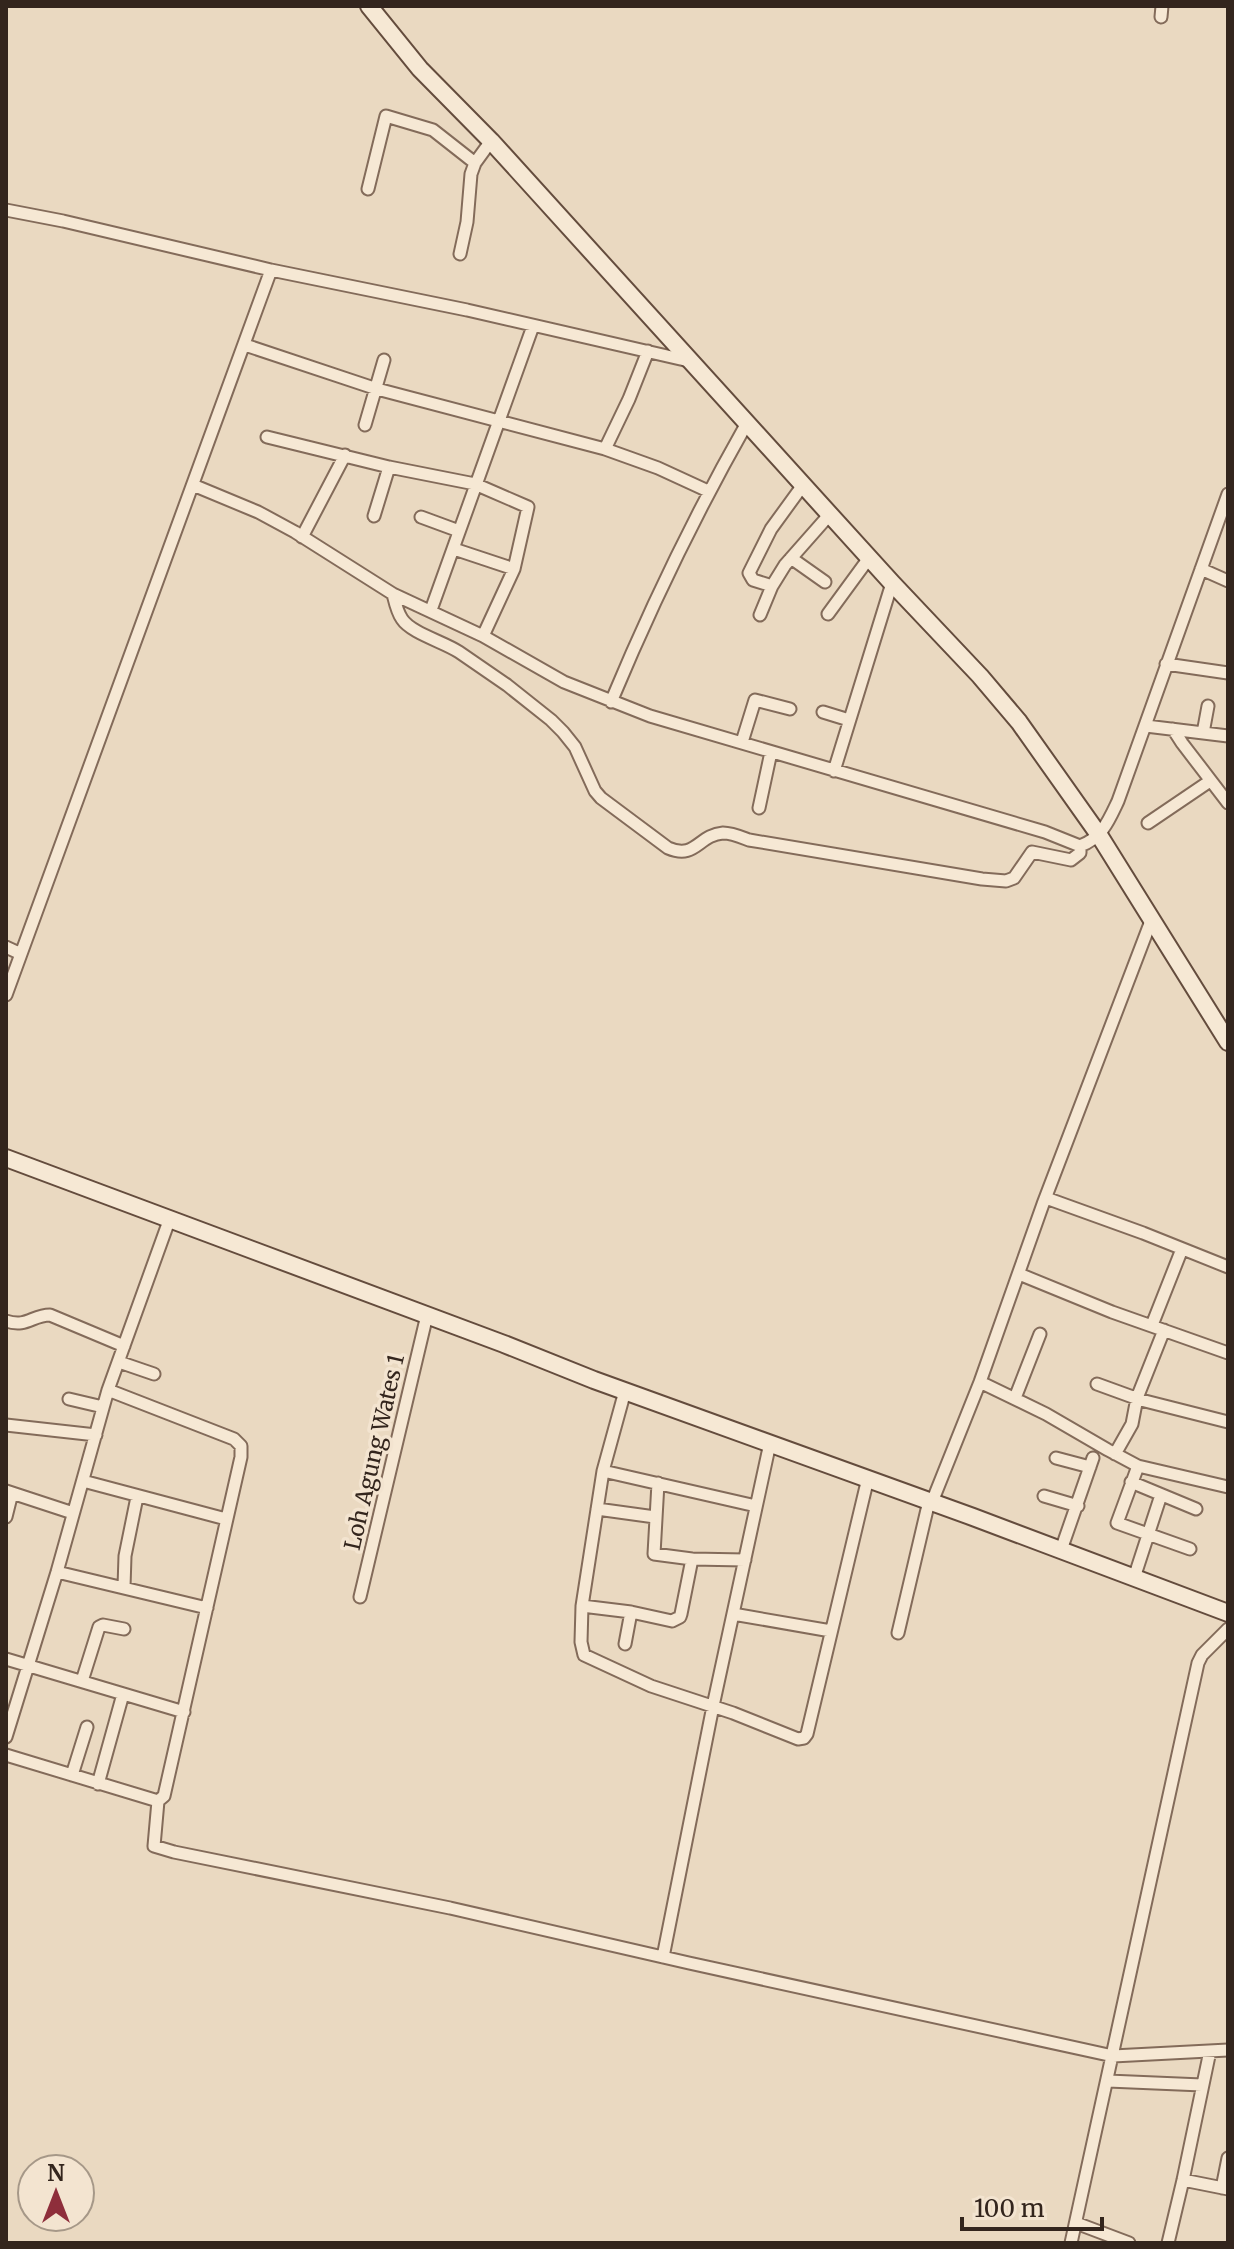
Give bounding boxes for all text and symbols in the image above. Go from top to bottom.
street label: Loh Agung Wates 1 [338,1351,410,1553]
north arrow [16,2153,96,2233]
text: N [47,2159,65,2187]
scale bar [962,2181,1102,2231]
text: 100 m [974,2193,1045,2224]

